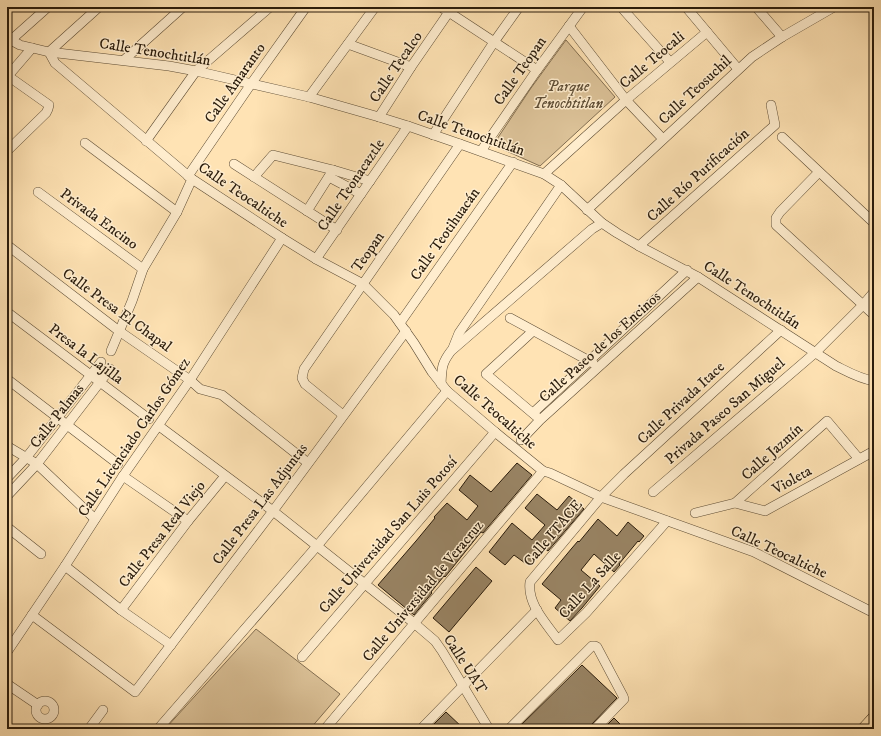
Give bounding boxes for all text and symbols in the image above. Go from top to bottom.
street label: Calle Teocali [616,27,689,93]
street label: Calle Tecalco [365,28,427,106]
street label: Calle Teopan [489,33,551,109]
street label: Calle Tenochtitlán [98,34,212,70]
street label: Calle Amaranto [200,39,270,127]
street label: Calle Teosuchil [654,51,736,129]
park label: Parque Tenochtitlan [533,77,603,113]
street label: Calle Tenochtitlán [415,106,527,160]
street label: Calle Río Purificación [643,124,753,226]
street label: Calle Teonacaztle [313,135,389,235]
street label: Calle Teocaltiche [194,158,292,232]
street label: Privada Encino [56,184,142,254]
street label: Calle Teotihuacán [406,184,484,284]
street label: Teopan [347,228,389,276]
street label: Calle Tenochtitlán [700,256,804,334]
street label: Calle Presa El Chapal [59,264,176,356]
street label: Calle Paseo de los Encinos [535,287,665,407]
street label: Presa la Lajilla [45,320,128,389]
street label: Calle Licenciado Carlos Gómez [74,353,195,520]
street label: Privada Paseo San Miguel [661,353,789,468]
street label: Calle Privada Itace [633,358,729,448]
street label: Calle Teocaltiche [449,371,541,453]
street label: Calle Palmas [26,380,88,452]
street label: Calle Jazmín [737,419,807,485]
street label: Calle Presa Las Adjuntas [208,440,312,568]
street label: Calle Universidad San Luis Potosí [315,452,462,617]
street label: Violeta [768,461,816,499]
street label: Calle Presa Real Viejo [114,477,210,591]
street label: Calle ITACE [519,495,587,570]
street label: Calle Universidad de Veracruz [358,516,488,666]
street label: Calle Teocaltiche [728,521,830,583]
street label: Calle La Salle [555,547,625,623]
street label: Calle UAT [439,631,491,698]

